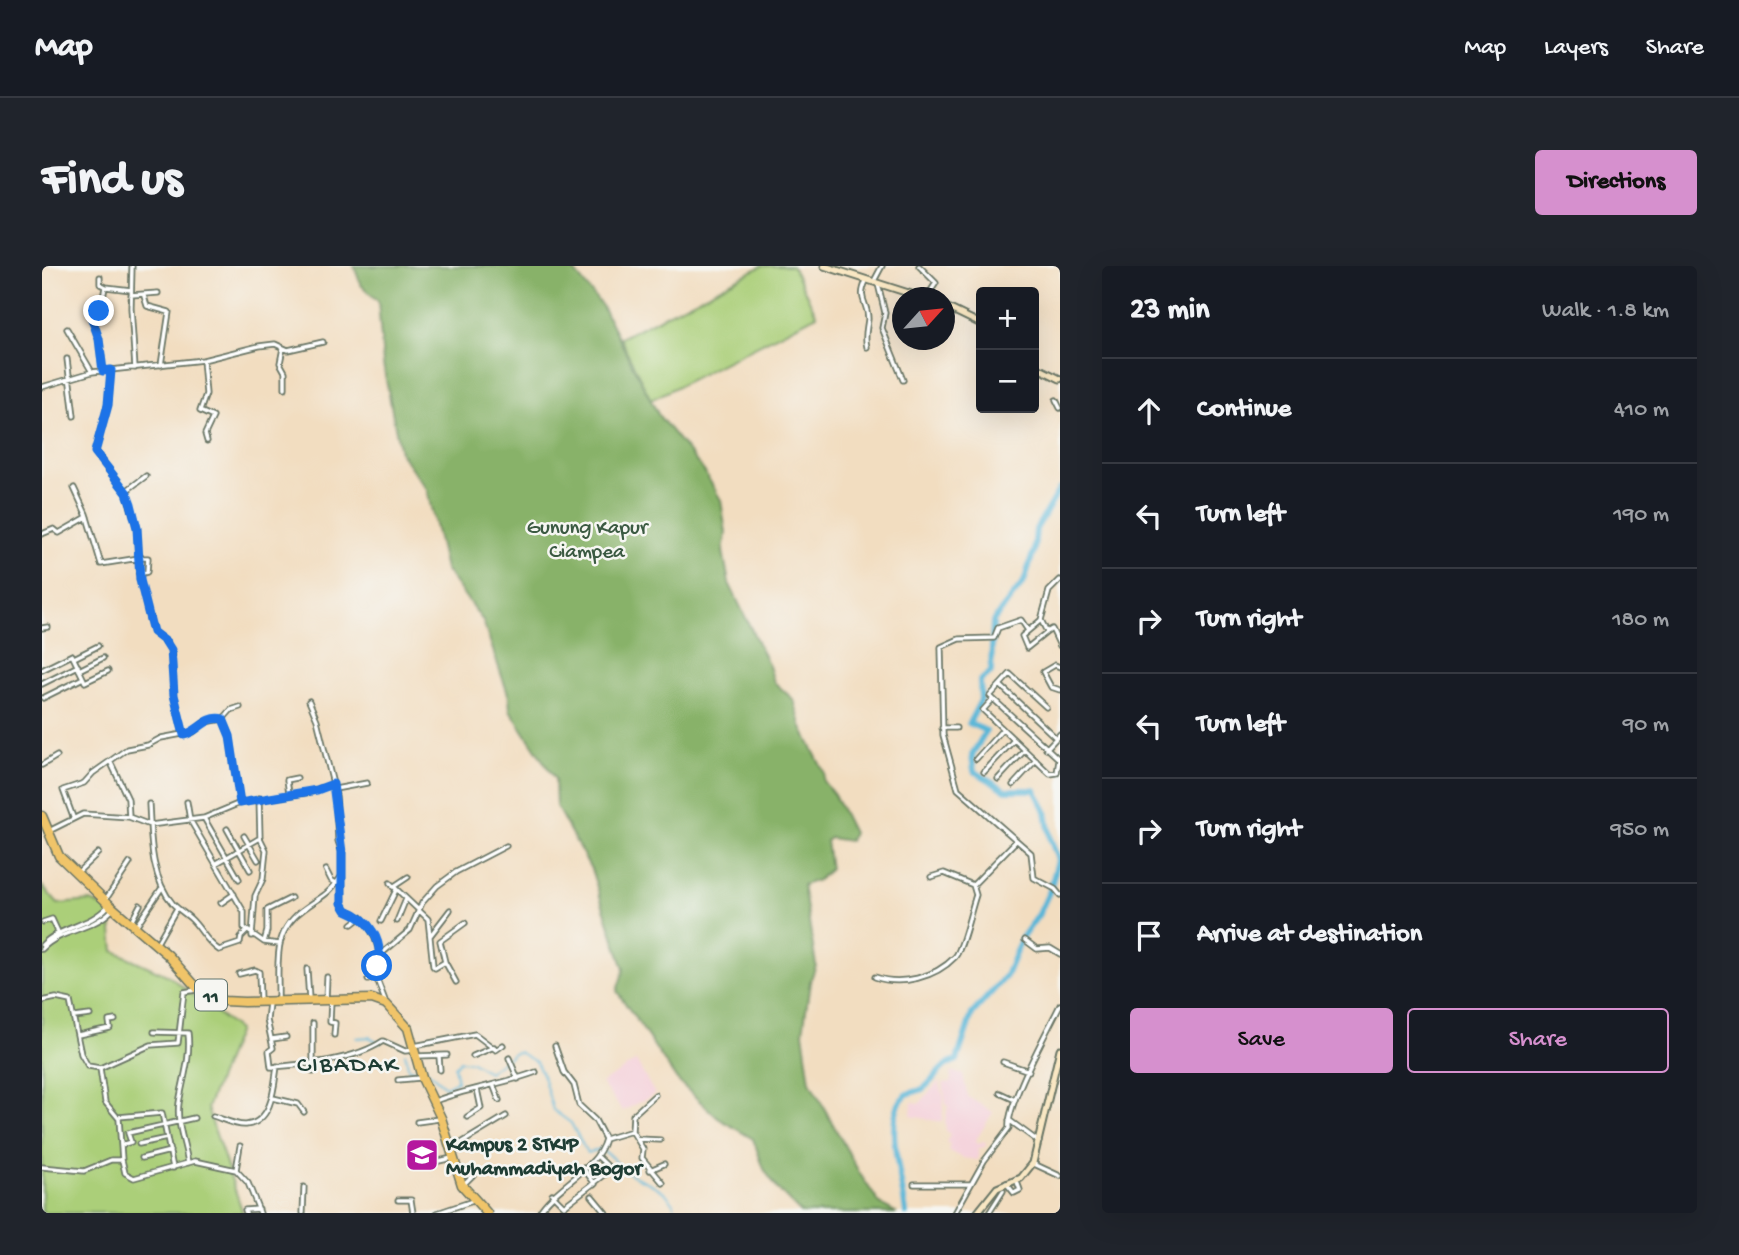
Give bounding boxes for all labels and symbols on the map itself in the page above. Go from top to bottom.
north arrow [892,287,955,350]
route end [83,295,114,326]
park label: Gunung Kapur Ciampea [527,517,649,566]
route start [361,950,392,981]
road number: 11 [195,980,227,1010]
district label: CIBADAK [297,1052,400,1081]
place label: Kampus 2 STKIP Muhammadiyah Bogor [445,1134,644,1183]
school or university icon: Kampus 2 STKIP Muhammadiyah Bogor [403,1136,441,1174]

